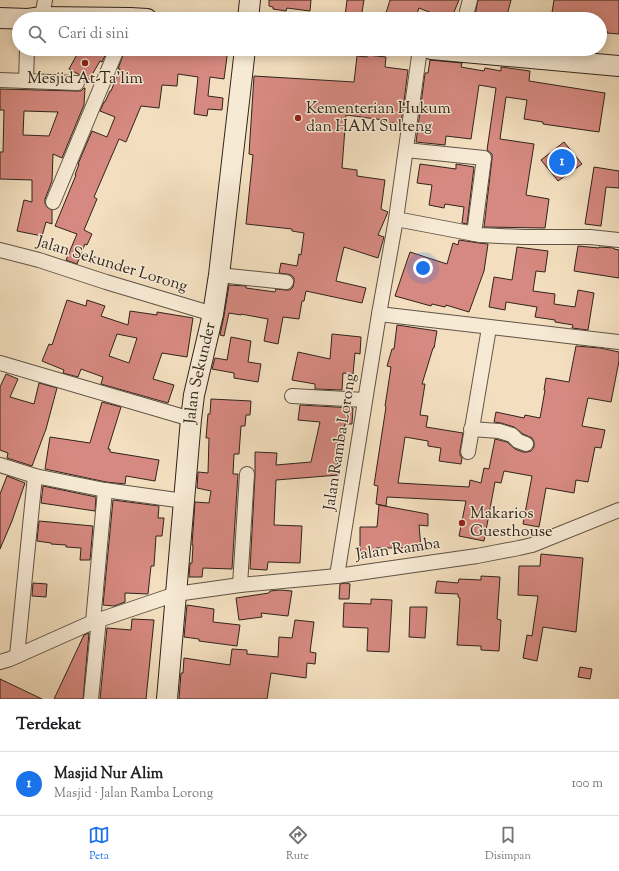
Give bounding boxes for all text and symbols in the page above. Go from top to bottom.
search box [12,12,607,56]
icon: search [26,23,48,45]
text: Cari di sini [58,24,129,45]
marker: Mesjid At-Ta'lim [80,58,90,68]
place label: Mesjid At-Ta'lim [27,68,143,91]
place label: Kementerian Hukum dan HAM Sulteng [306,98,451,139]
marker: Kementerian Hukum dan HAM Sulteng [293,113,303,123]
pin: 1 [549,147,575,177]
street label: Jalan Sekunder Lorong [33,231,190,299]
your location [413,258,433,278]
street label: Jalan Sekunder [179,320,222,426]
street label: Jalan Ramba Lorong [319,372,363,513]
place label: Makarios Guesthouse [470,503,552,544]
marker: Makarios Guesthouse [457,518,467,528]
street label: Jalan Ramba [353,533,442,567]
text: Terdekat [16,713,81,737]
text: Masjid Nur Alim [54,764,163,785]
text: 1 [27,775,31,793]
text: 100 m [571,775,603,793]
text: Masjid · Jalan Ramba Lorong [54,785,213,803]
tab: Peta [88,824,110,864]
tab: Rute [286,824,309,864]
tab: Disimpan [485,824,531,864]

